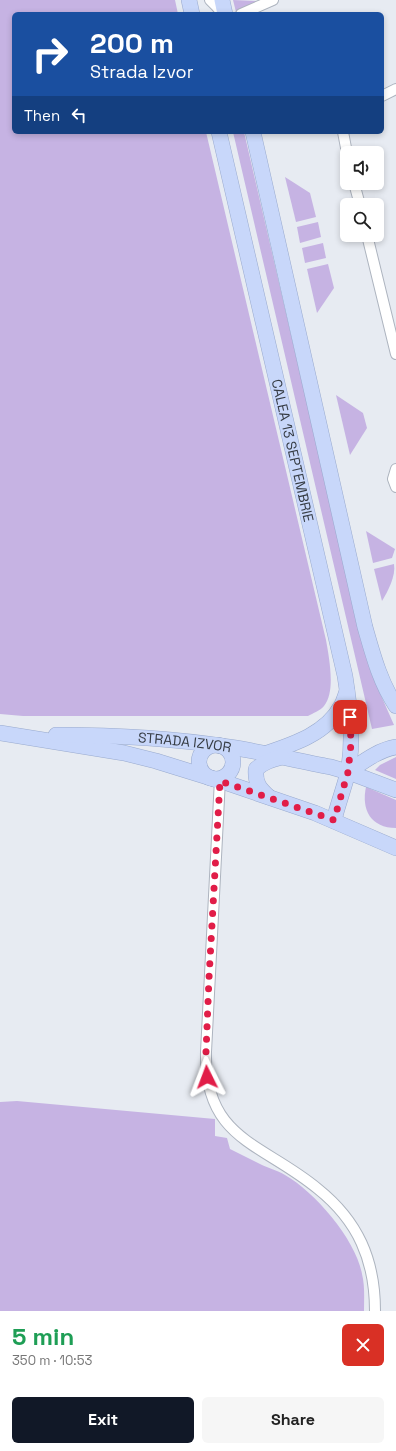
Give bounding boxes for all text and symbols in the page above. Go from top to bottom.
text: 200 m [90,25,174,61]
icon: right [24,28,76,80]
text: Strada Izvor [90,60,193,83]
icon: left [68,104,90,126]
text: Then [24,106,60,125]
map controls [340,146,384,242]
button: sound [340,146,384,190]
button: search [340,198,384,242]
street label: CALEA 13 SEPTEMBRIE [268,377,318,524]
pin [333,700,367,734]
icon: arrive [339,706,361,728]
street label: STRADA IZVOR [138,728,233,756]
position arrow [186,1056,228,1098]
text: 5 min [12,1321,74,1352]
button: close [342,1324,384,1366]
text: 350 m · 10:53 [12,1352,92,1369]
button: Exit [12,1397,194,1443]
button: Share [202,1397,384,1443]

